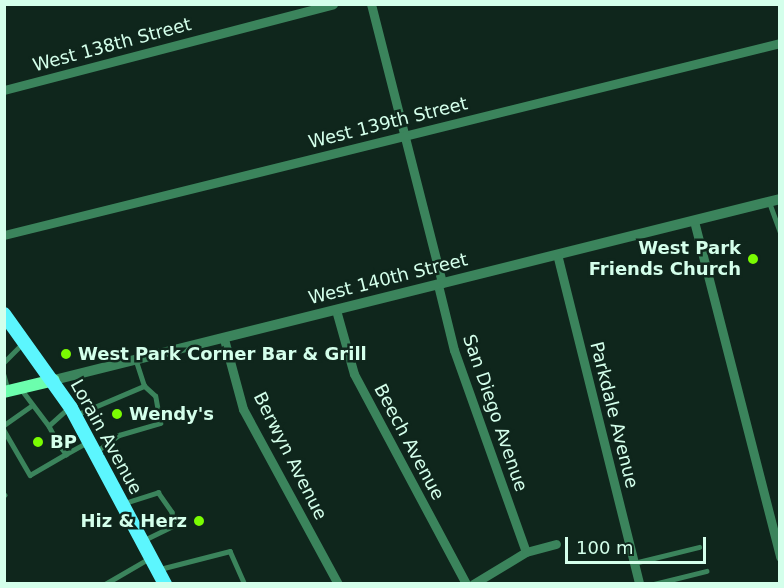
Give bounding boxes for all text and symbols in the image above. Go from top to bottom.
street label: West 138th Street [30,13,194,77]
street label: West 139th Street [306,93,470,153]
place label: West Park Friends Church [589,238,741,280]
street label: West 140th Street [306,249,470,309]
marker: West Park Friends Church [746,252,760,266]
street label: San Diego Avenue [458,332,532,494]
street label: Parkdale Avenue [585,340,643,490]
place label: West Park Corner Bar & Grill [78,343,367,365]
marker: West Park Corner Bar & Grill [59,347,73,361]
street label: Lorain Avenue [65,376,147,498]
street label: Beech Avenue [369,380,449,504]
street label: Berwyn Avenue [249,389,331,523]
place label: Wendy's [129,403,214,425]
marker: Wendy's [110,407,124,421]
place label: BP [50,431,77,453]
marker: BP [31,435,45,449]
place label: Hiz & Herz [80,510,187,532]
marker: Hiz & Herz [192,514,206,528]
scale bar [568,525,709,563]
text: 100 m [576,537,634,558]

